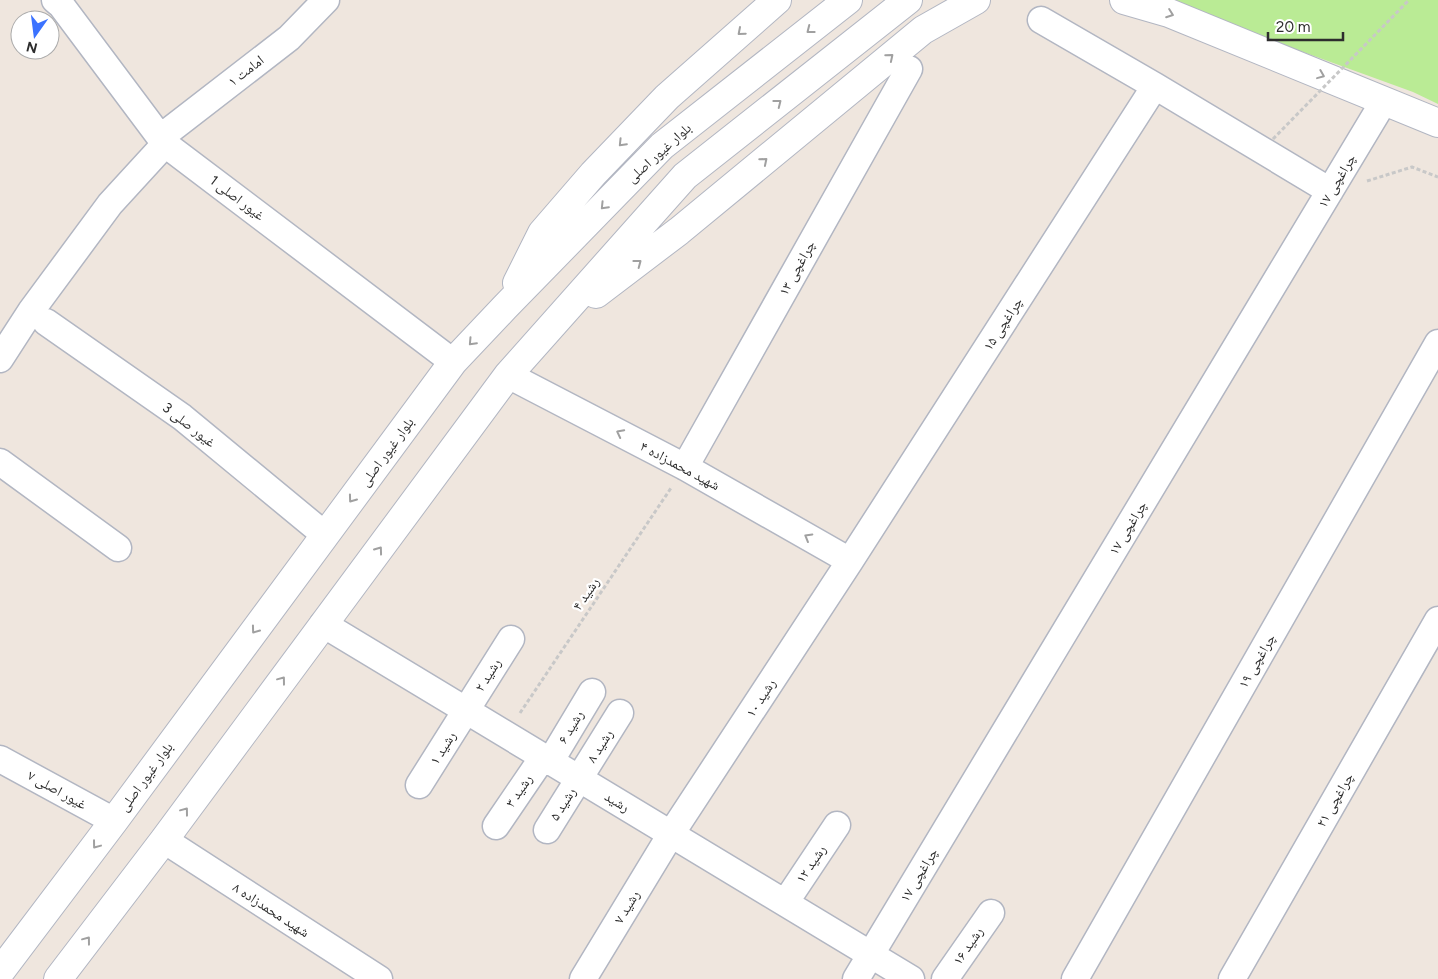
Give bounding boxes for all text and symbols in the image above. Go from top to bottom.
one-way arrow [1166,8,1174,18]
north arrow [10,10,60,60]
scale bar [1268,10,1343,42]
text: 20 m [1276,18,1310,36]
one-way arrow [806,24,816,33]
one-way arrow [737,26,746,35]
text: N [25,38,39,57]
street label: امامت ۱ [225,52,267,90]
one-way arrow [884,54,893,63]
one-way arrow [1316,69,1325,80]
one-way arrow [772,100,781,108]
street label: بلوار غیور اصلی [623,120,695,186]
one-way arrow [619,138,628,147]
street label: چراغچی ۱۷ [1314,151,1360,211]
one-way arrow [758,158,767,166]
street label: غیور اصلی 1 [206,172,268,224]
one-way arrow [601,200,610,209]
street label: چراغچی ۱۳ [775,238,819,298]
one-way arrow [632,260,641,268]
street label: چراغچی ۱۵ [980,294,1027,354]
one-way arrow [469,337,478,346]
street label: غیور صلی 3 [159,399,219,451]
street label: بلوار غیور اصلی [356,414,418,490]
one-way arrow [616,429,625,439]
street label: شهید محمدزاده ۴ [637,438,723,494]
one-way arrow [349,493,358,503]
street label: چراغچی ۱۷ [1105,498,1151,558]
one-way arrow [804,533,813,543]
one-way arrow [373,546,382,556]
street label: رشید ۴ [569,574,603,614]
one-way arrow [253,624,261,633]
street label: چراغچی ۱۹ [1235,631,1279,691]
street label: رشید ۲ [471,655,505,695]
one-way arrow [276,676,285,686]
street label: رشید ۱۰ [742,676,780,720]
street label: رشید ۶ [554,707,588,747]
street label: رشید ۸ [583,726,617,766]
street label: رشید ۱ [426,728,460,768]
street label: بلوار غیور اصلی [115,739,177,815]
street label: غیور اصلی ۷ [25,767,89,813]
street label: چراغچی ۲۱ [1313,770,1357,830]
street label: رشید ۳ [502,771,536,811]
street label: رشید ۵ [546,784,580,824]
street label: رشید [601,788,633,816]
one-way arrow [180,808,188,817]
one-way arrow [93,839,102,849]
street label: رشید ۱۲ [792,842,830,886]
street label: چراغچی ۱۷ [896,845,942,905]
street label: شهید محمدزاده ۸ [230,879,312,941]
street label: رشید ۷ [610,887,644,927]
street label: رشید ۱۶ [949,924,987,968]
one-way arrow [81,936,90,946]

